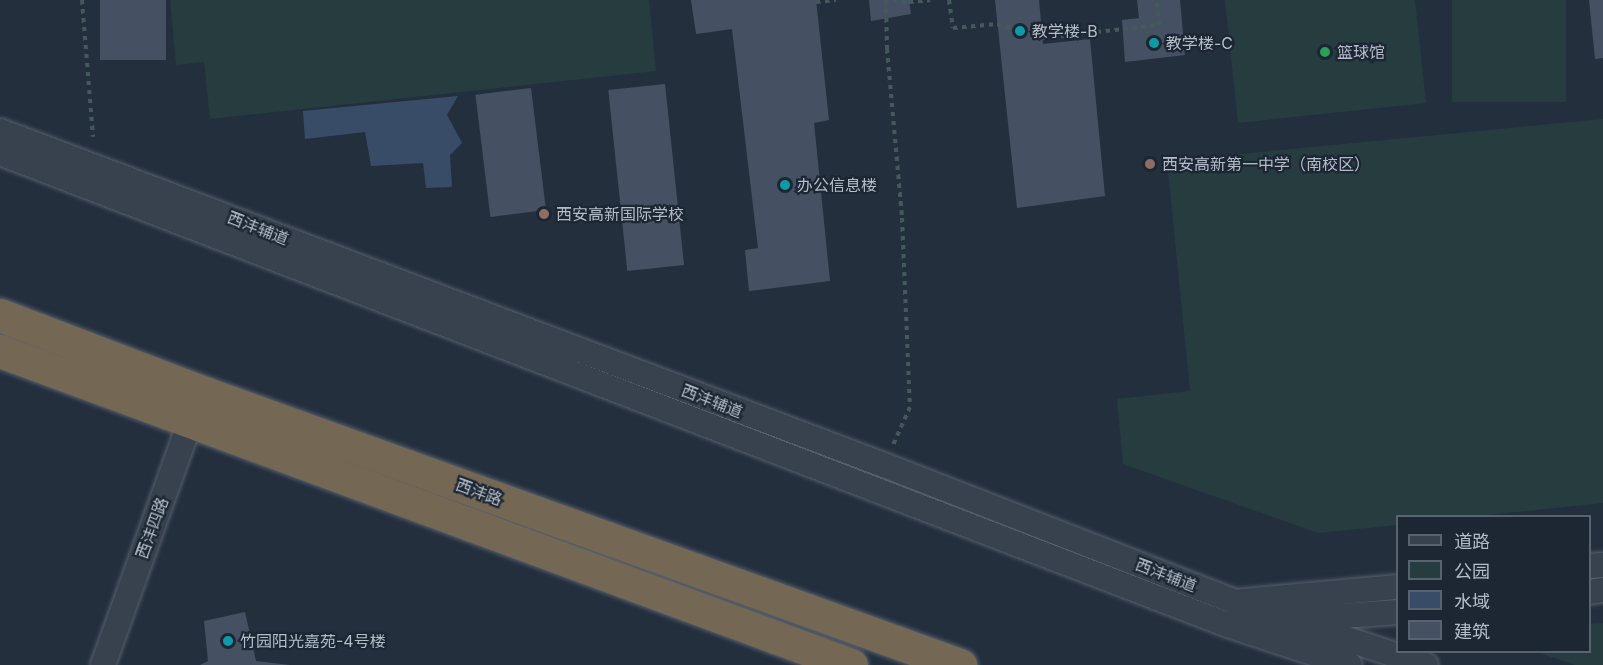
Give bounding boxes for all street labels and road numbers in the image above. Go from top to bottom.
street label: 西沣辅道 [225,208,291,248]
street label: 西沣辅道 [679,381,745,421]
street label: 西沣路 [453,475,505,509]
street label: 西沣四路 [132,495,172,561]
street label: 西沣辅道 [1133,555,1199,595]

